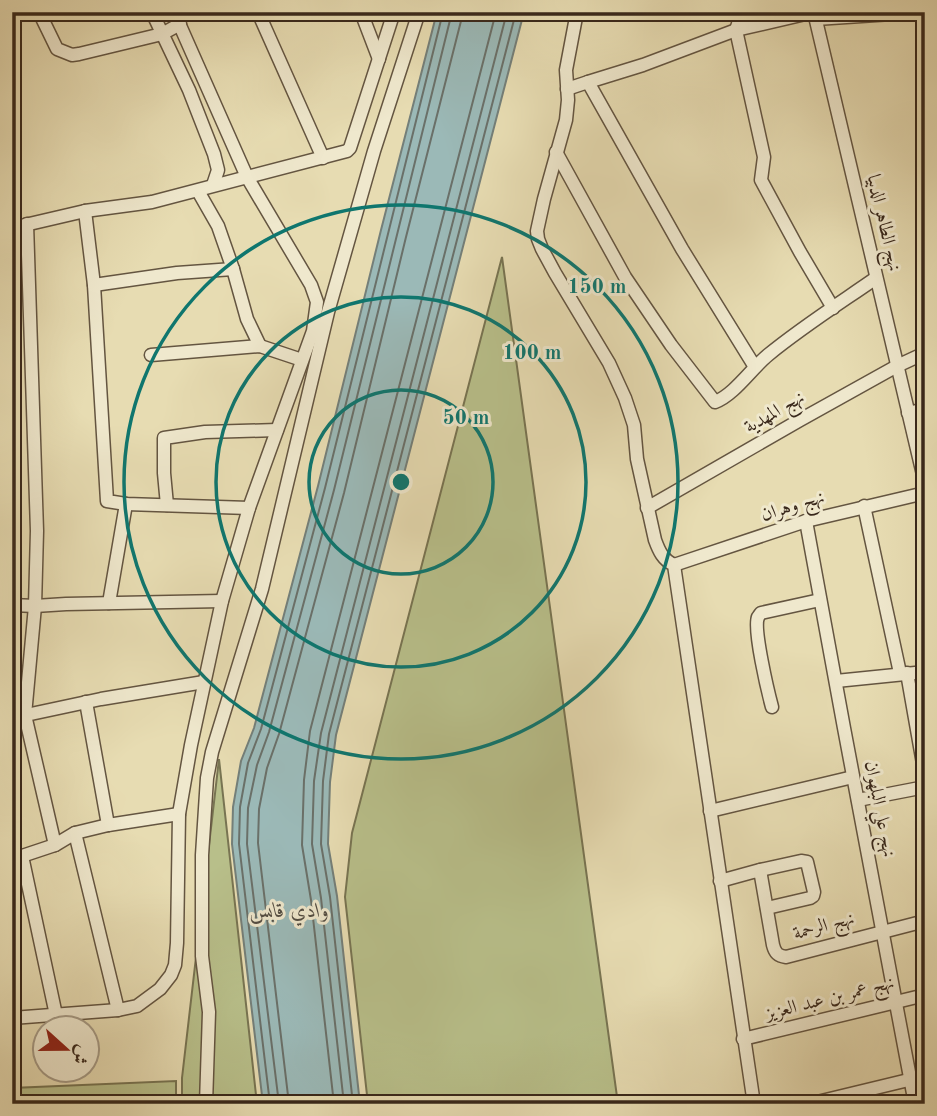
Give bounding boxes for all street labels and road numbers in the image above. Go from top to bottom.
street label: نهج الطاهر الدبيا [857,173,903,275]
street label: نهج المهدية [742,388,811,443]
street label: نهج وهران [759,488,829,531]
street label: نهج علي البلهوان [853,759,898,860]
street label: نهج الرحمة [791,908,858,950]
street label: نهج عمر بن عبد العزيز [762,974,898,1030]

